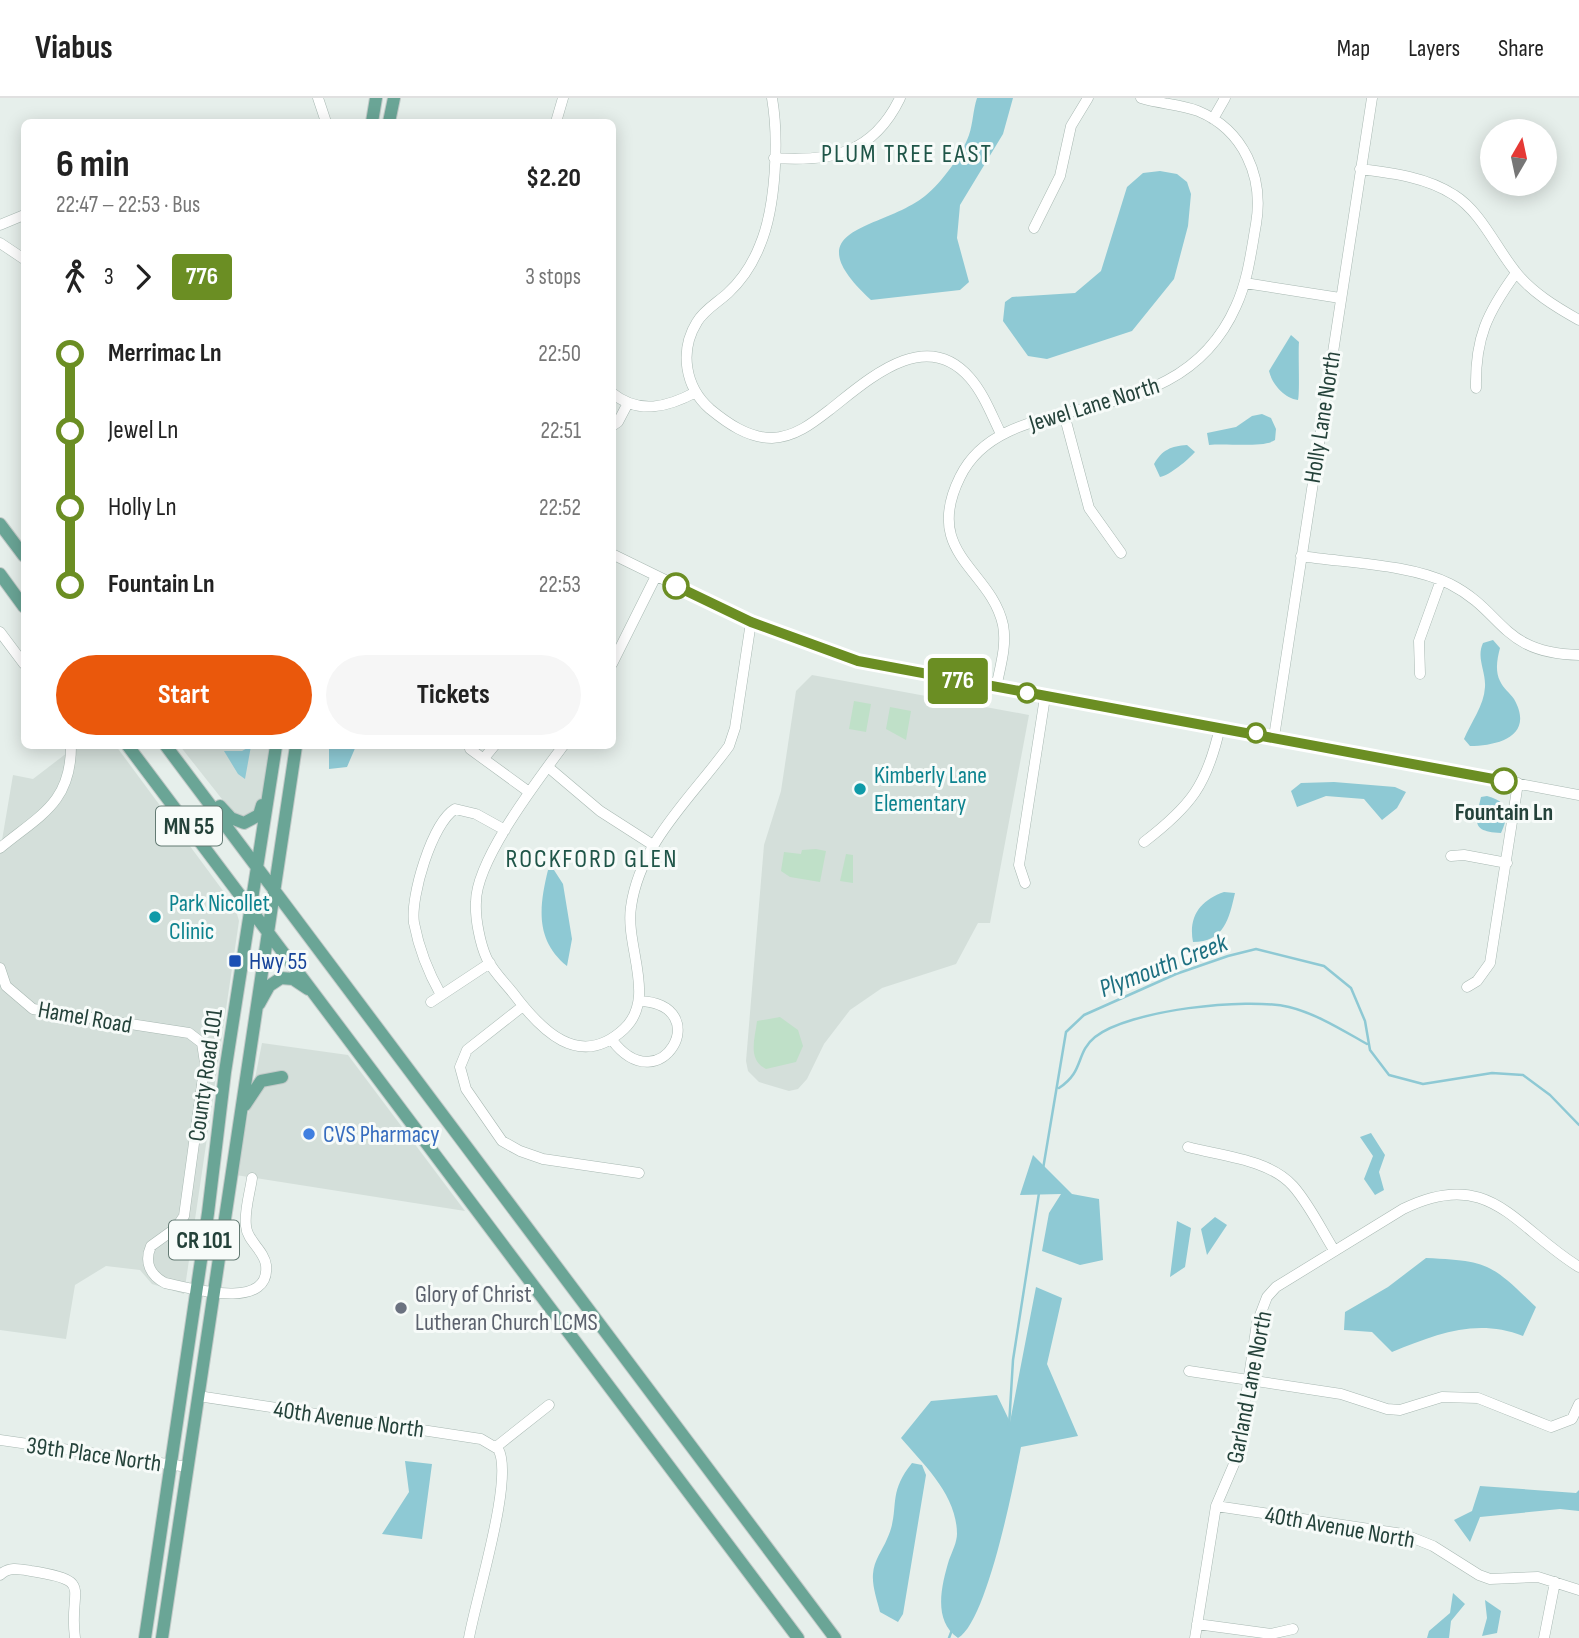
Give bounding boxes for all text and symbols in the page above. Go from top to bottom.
text: Viabus [35,28,113,68]
text: Map [1337,34,1370,63]
text: Layers [1408,34,1460,63]
text: Share [1498,34,1544,63]
north arrow [1480,119,1558,196]
map controls [1480,119,1557,196]
district label: PLUM TREE EAST [821,139,993,170]
text: 6 min [56,142,130,187]
text: $2.20 [526,163,581,194]
text: 22:47 – 22:53 · Bus [56,191,200,219]
icon: walk [56,258,94,296]
icon: forward [124,258,162,296]
text: 776 [186,262,218,291]
text: 3 [104,263,114,291]
text: 3 stops [525,263,581,291]
text: Merrimac Ln [108,338,222,369]
text: 22:50 [538,340,581,368]
street label: Holly Lane North [1298,349,1347,485]
street label: Jewel Lane North [1025,371,1163,438]
text: Jewel Ln [108,415,178,446]
text: 22:51 [540,417,581,445]
text: Holly Ln [108,492,177,523]
text: 22:52 [539,494,581,522]
text: Fountain Ln [108,569,215,600]
text: 22:53 [539,571,581,599]
unlabelled marker [663,573,689,599]
button: Start [56,655,312,735]
button: Tickets [326,655,581,735]
line badge: 776 [918,658,998,704]
text: 776 [942,666,974,695]
unlabelled marker [1017,683,1037,703]
unlabelled marker [1246,723,1266,743]
place label: Kimberly Lane Elementary [874,761,987,818]
marker: Fountain Ln [1491,768,1517,794]
marker: Kimberly Lane Elementary [852,781,868,797]
place label: Fountain Ln [1455,798,1553,827]
road number: MN 55 [156,806,222,846]
district label: ROCKFORD GLEN [505,844,679,875]
place label: Park Nicollet Clinic [169,889,270,946]
marker: Park Nicollet Clinic [147,909,163,925]
water label: Plymouth Creek [1095,927,1233,1005]
place label: Hwy 55 [249,947,307,976]
marker: Hwy 55 [227,953,243,969]
street label: Hamel Road [36,995,134,1040]
street label: County Road 101 [182,1006,229,1143]
place label: CVS Pharmacy [323,1120,440,1149]
marker: CVS Pharmacy [301,1126,317,1142]
road number: CR 101 [169,1220,239,1260]
place label: Glory of Christ Lutheran Church LCMS [415,1280,598,1337]
marker: Glory of Christ Lutheran Church LCMS [393,1300,409,1316]
street label: Garland Lane North [1221,1308,1278,1466]
street label: 40th Avenue North [272,1395,426,1444]
street label: 39th Place North [25,1431,163,1478]
street label: 40th Avenue North [1263,1500,1417,1555]

